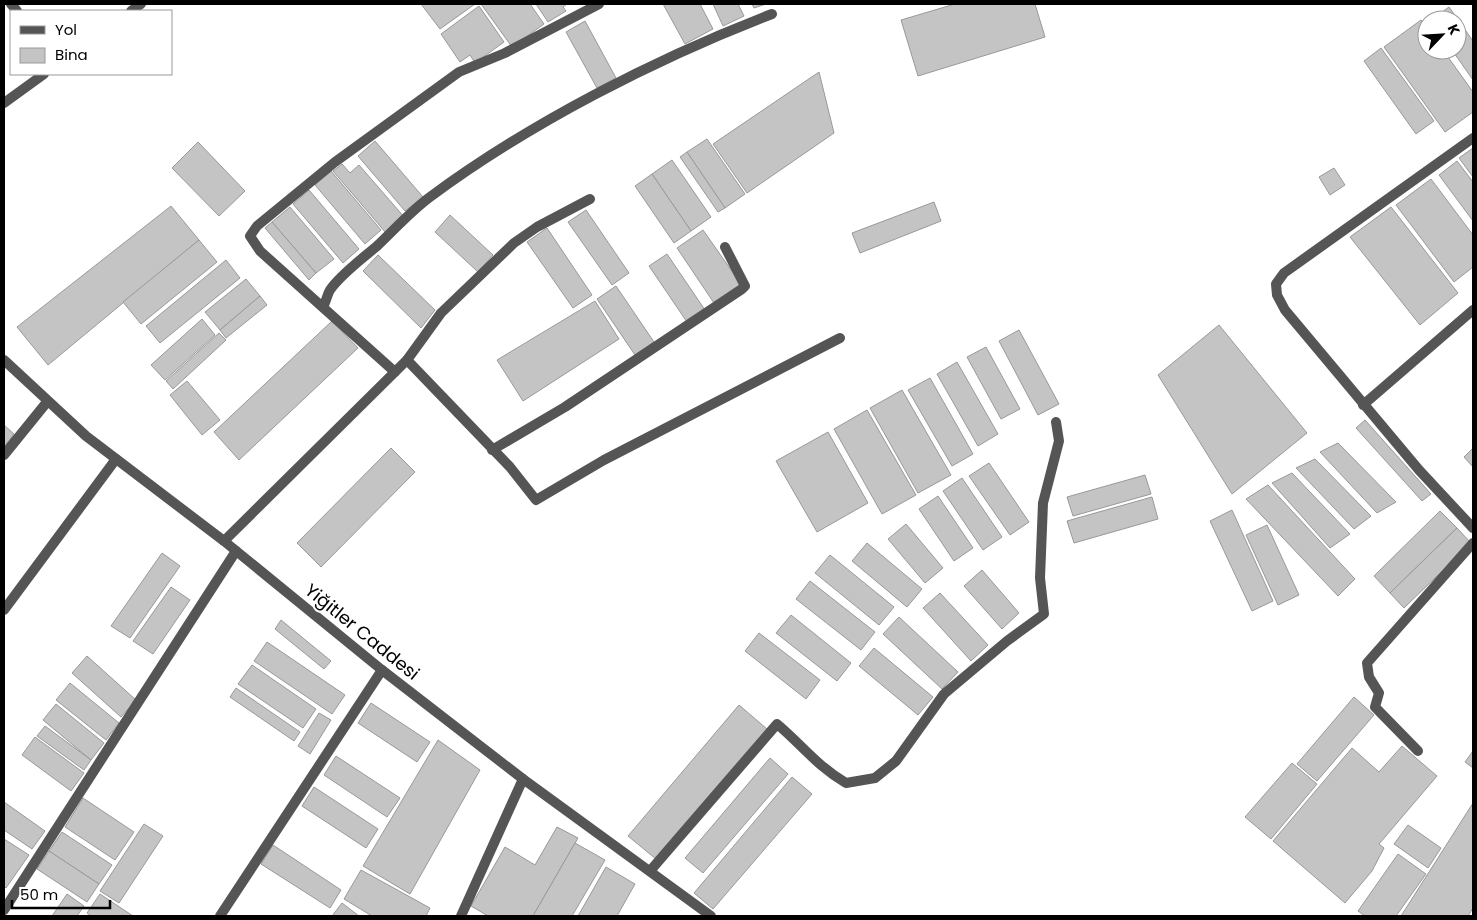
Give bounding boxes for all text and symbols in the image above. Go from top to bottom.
legend [10,10,172,75]
north arrow [1417,10,1467,60]
text: Yol [55,19,77,40]
text: K [1443,21,1465,38]
text: Bina [55,44,88,65]
street label: Yiğitler Caddesi [300,578,425,686]
scale bar [12,878,110,910]
text: 50 m [20,884,58,905]

